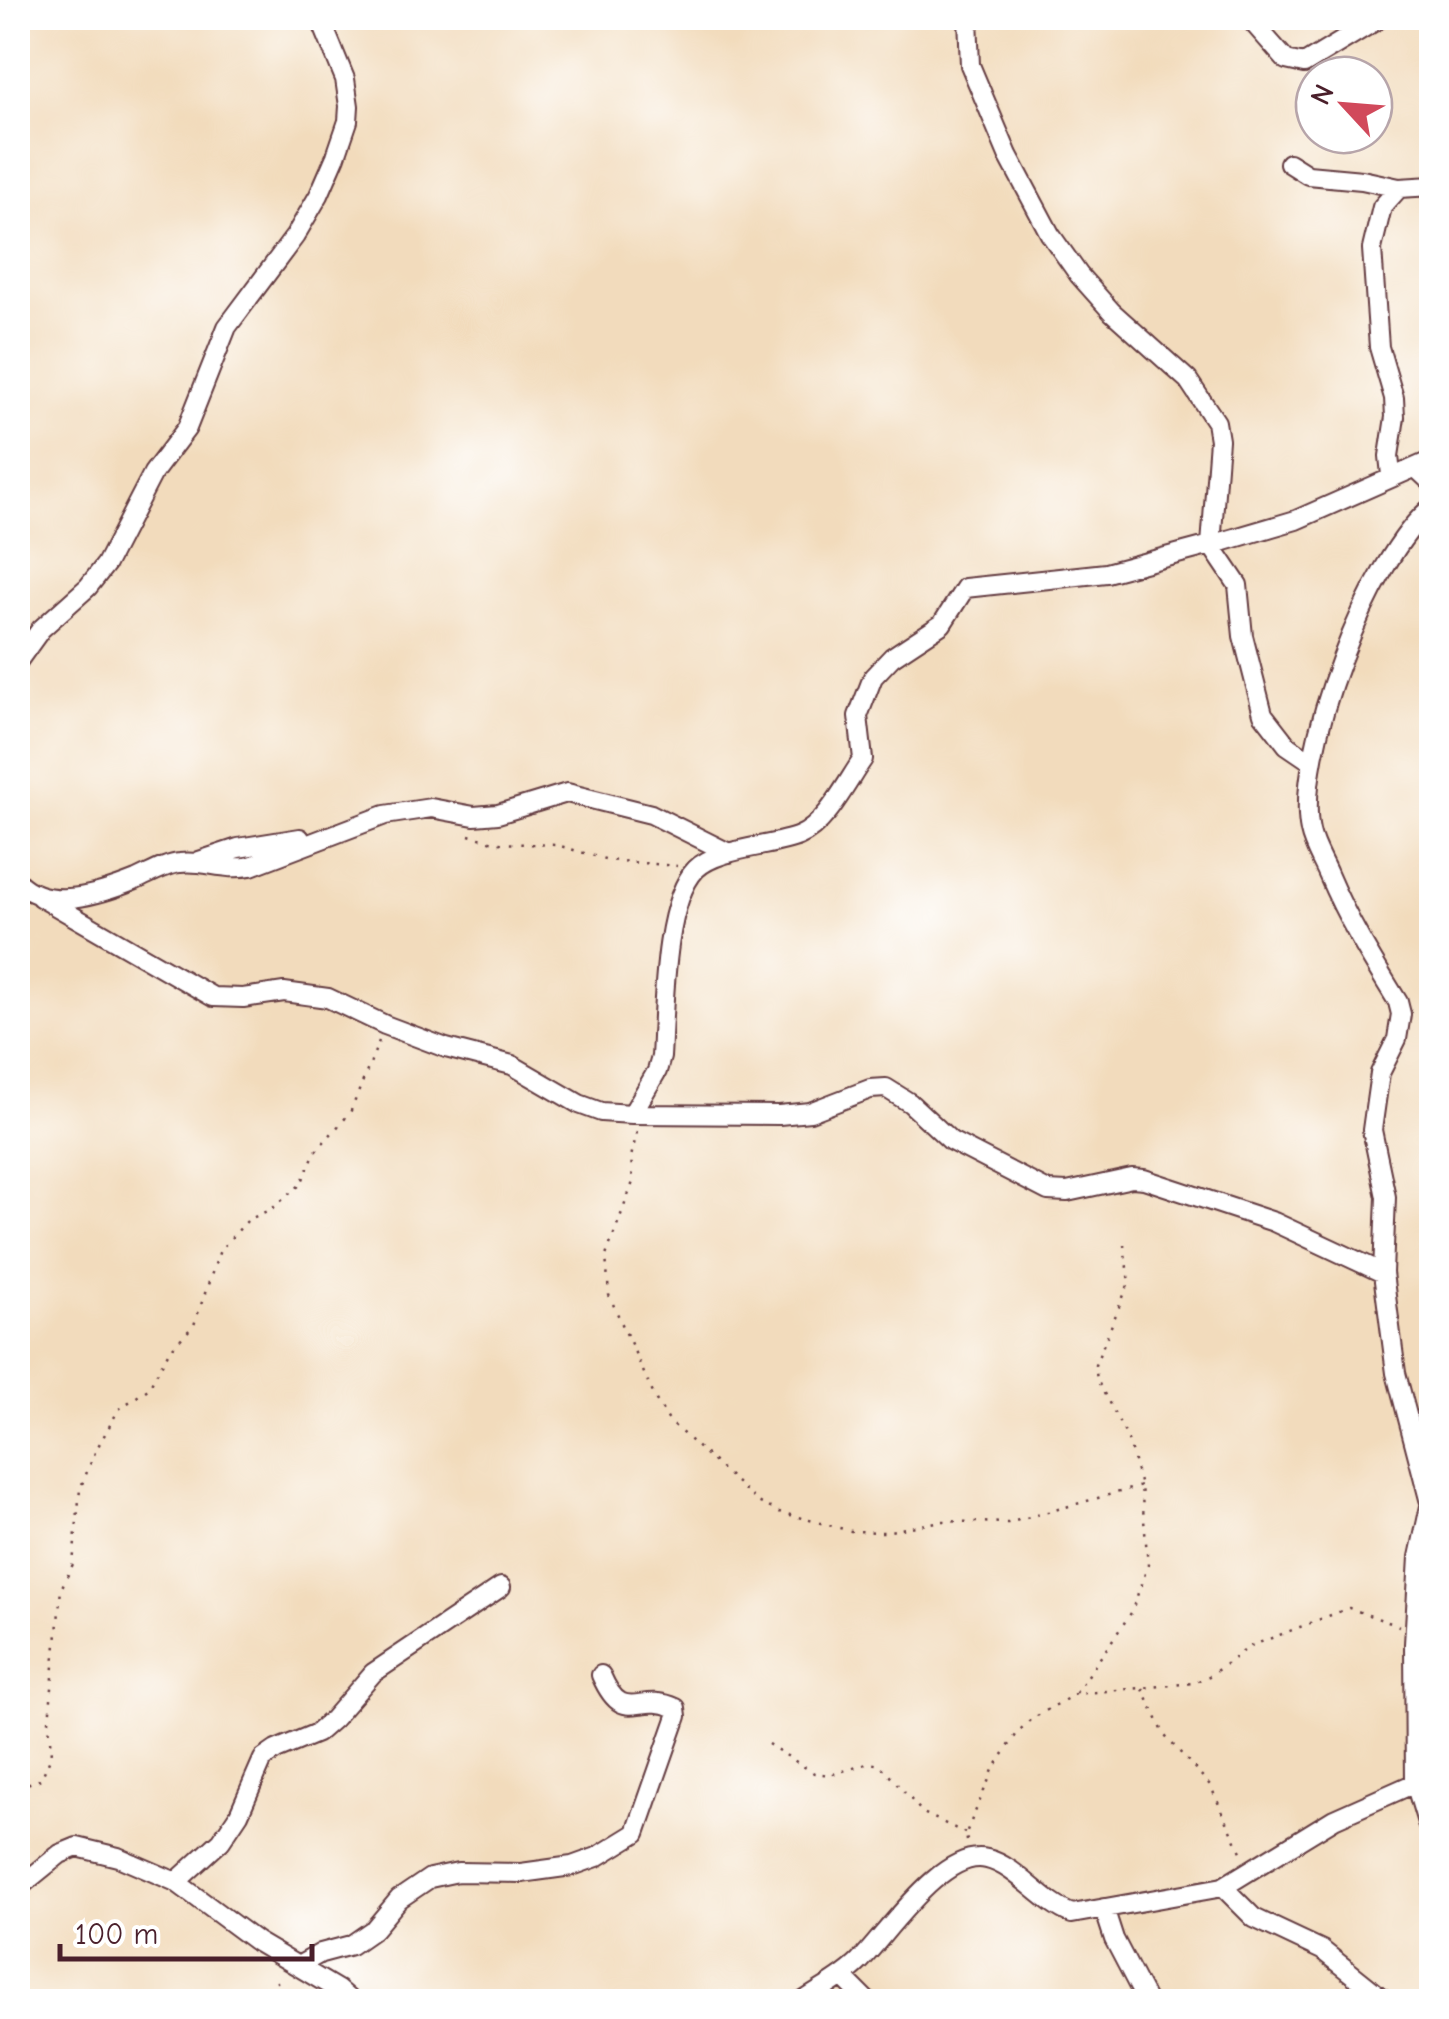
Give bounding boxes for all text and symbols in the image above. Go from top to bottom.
north arrow [1294,55,1394,155]
text: N [1304,79,1341,110]
scale bar [60,1899,312,1961]
text: 100 m [75,1917,158,1952]

